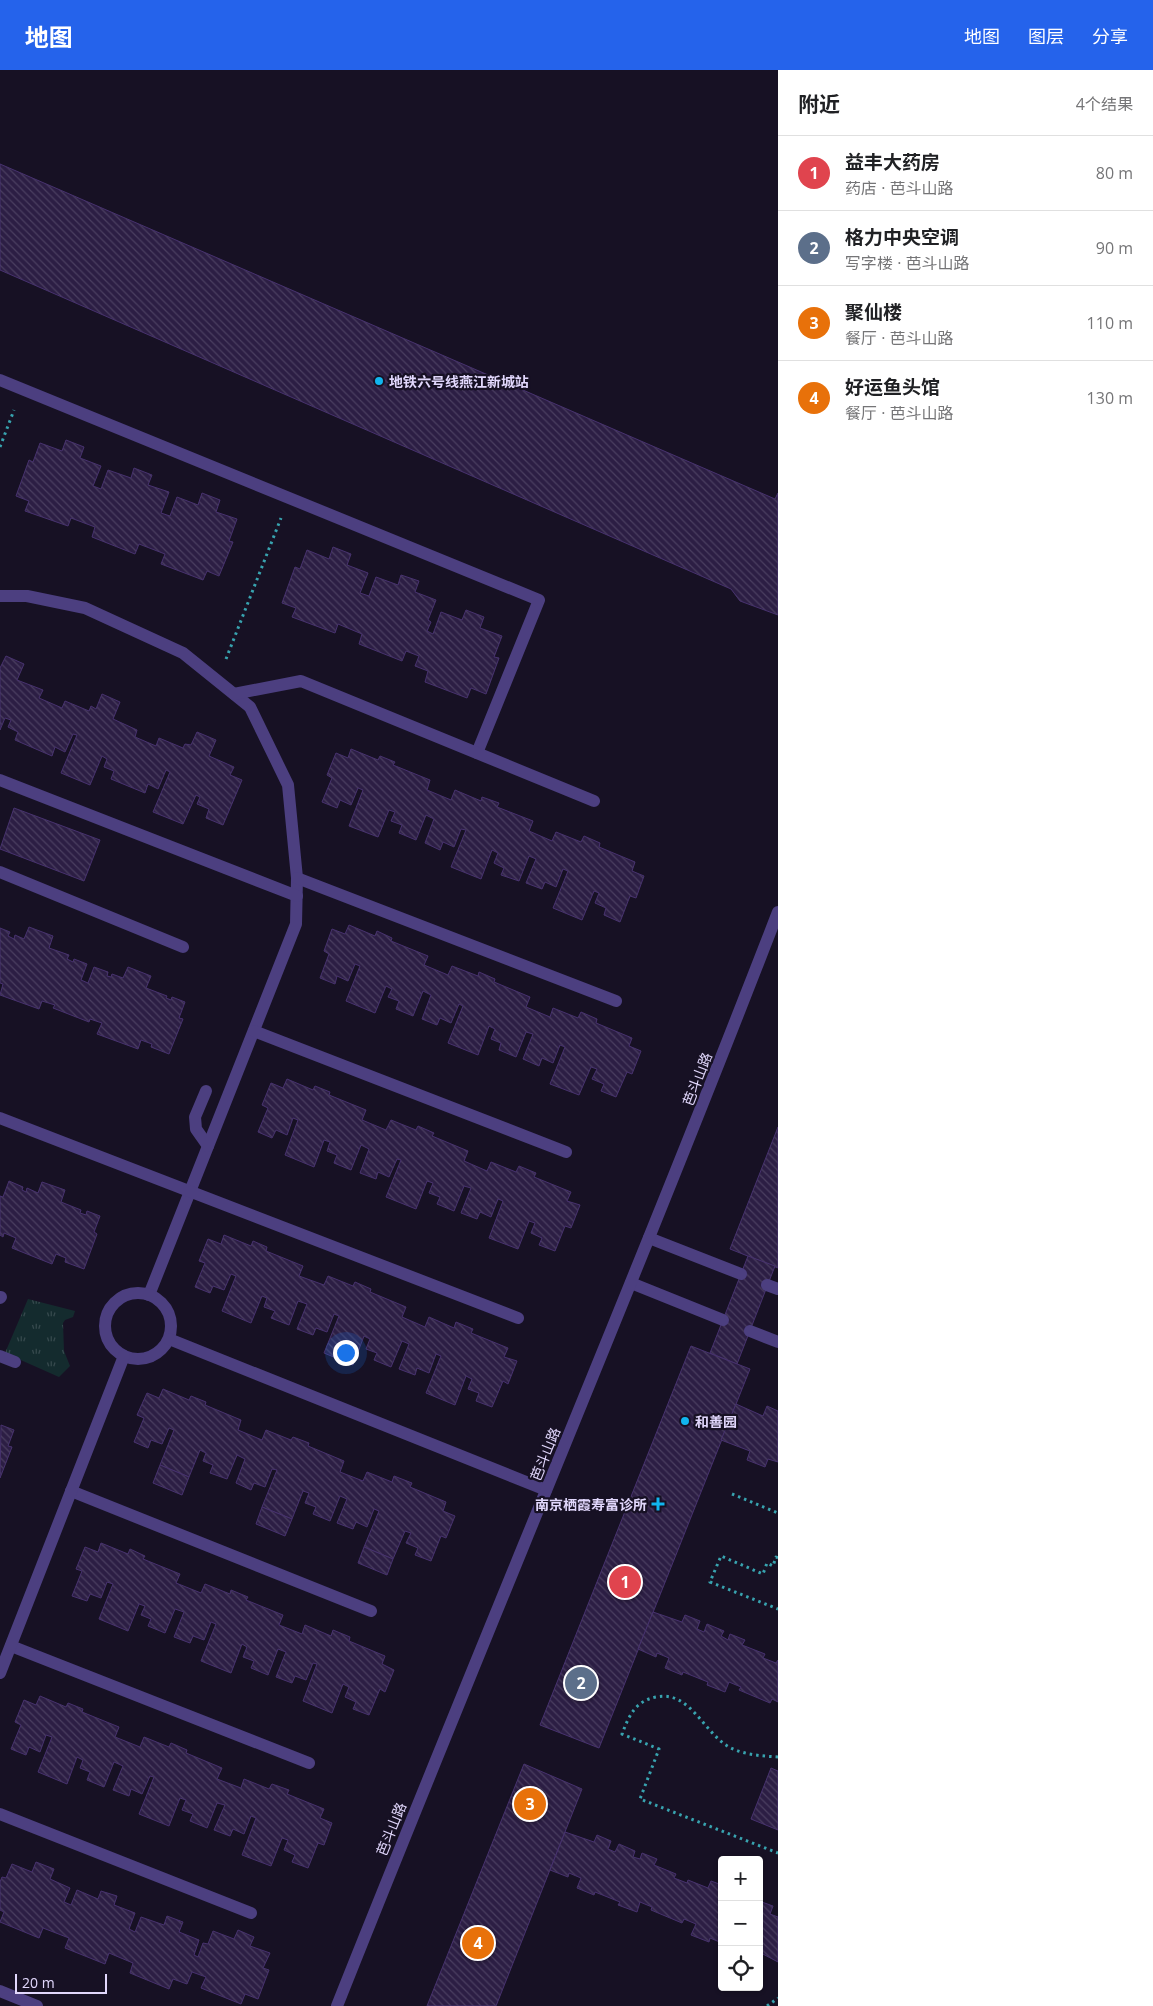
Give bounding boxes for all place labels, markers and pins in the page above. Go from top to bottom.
place label: 地铁六号线燕江新城站 [389,372,529,391]
marker: 地铁六号线燕江新城站 [373,375,385,387]
place label: 和善园 [695,1412,737,1431]
marker: 和善园 [679,1415,691,1427]
place label: 南京栖霞寿富诊所 [535,1495,647,1514]
marker: 南京栖霞寿富诊所 [651,1497,665,1511]
pin: 1 [609,1563,641,1601]
pin: 2 [565,1664,597,1702]
pin: 3 [514,1785,546,1823]
pin: 4 [462,1924,494,1962]

